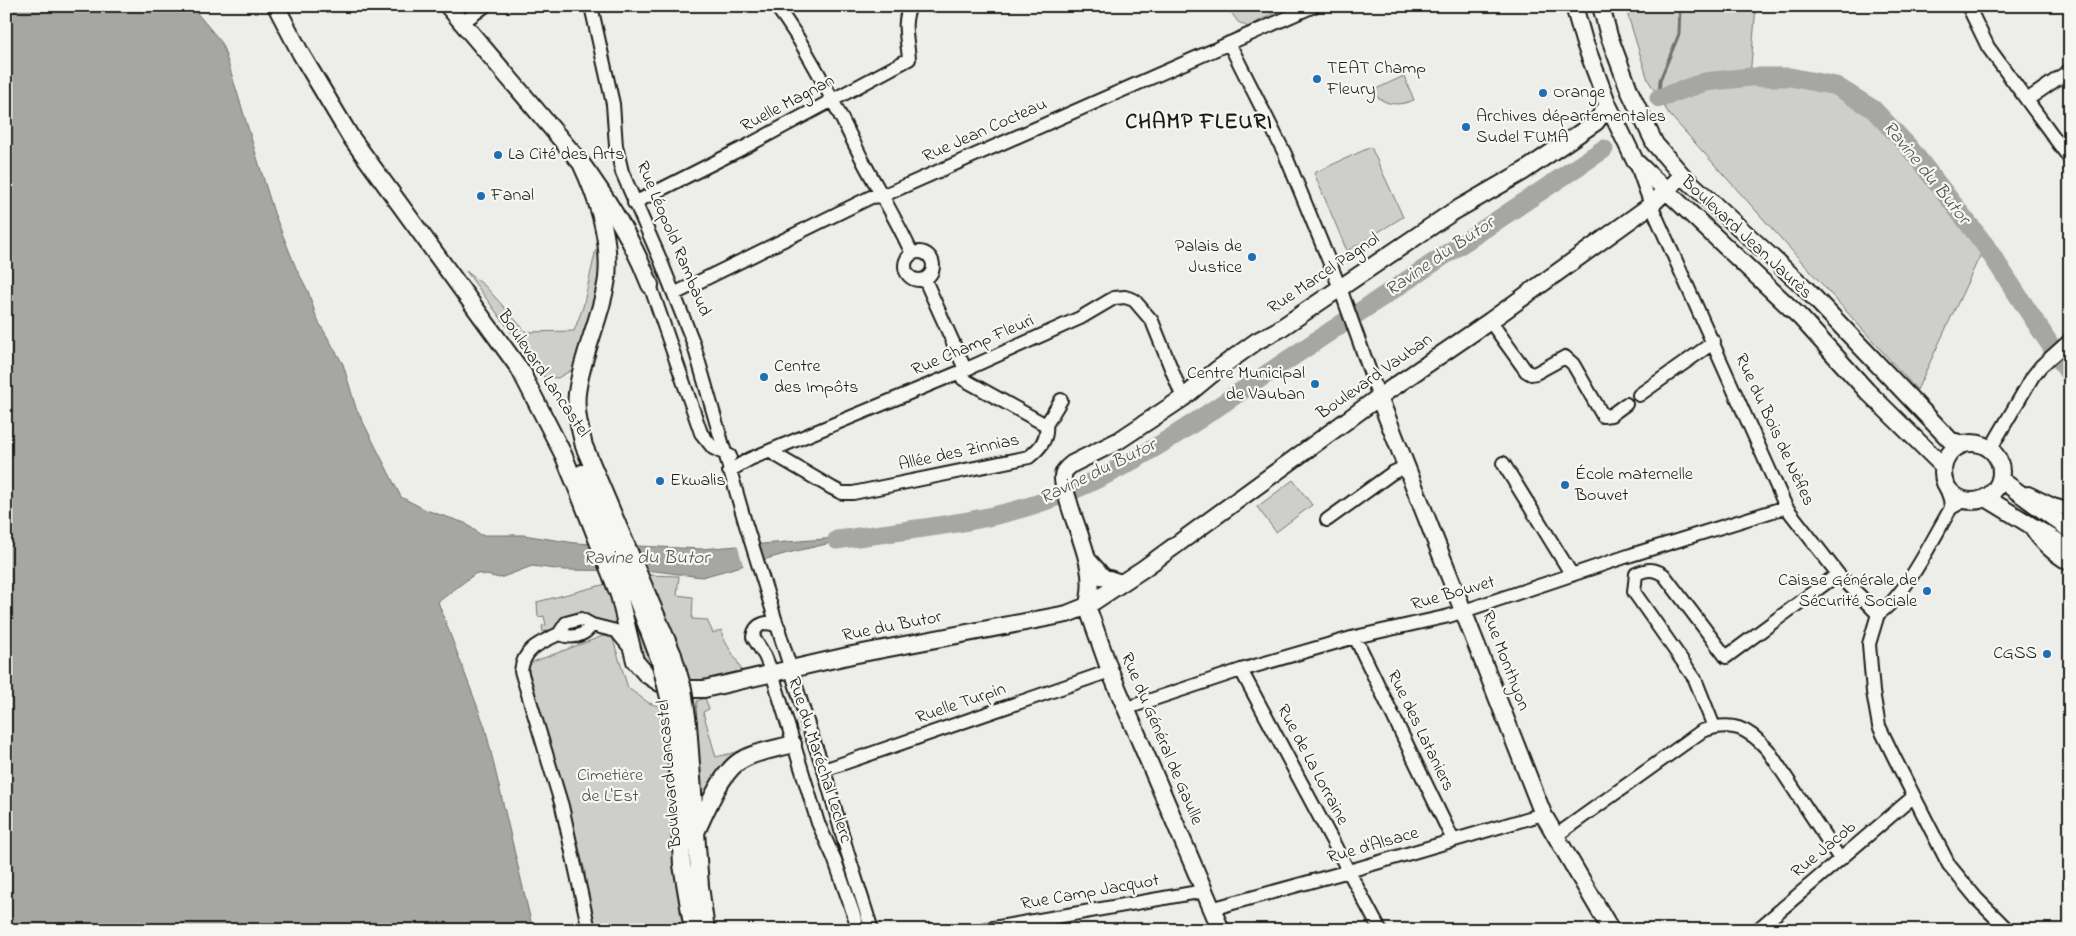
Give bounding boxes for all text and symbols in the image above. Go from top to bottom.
place label: TEAT Champ Fleury [1326,56,1426,103]
street label: Ruelle Magnan [736,68,840,141]
marker: TEAT Champ Fleury [1311,73,1323,85]
place label: Orange [1553,80,1606,107]
marker: Orange [1537,87,1549,99]
street label: Rue Jean Cocteau [918,92,1052,170]
place label: Archives départementales Sudel FUMA [1476,104,1666,151]
district label: CHAMP FLEURI [1125,107,1273,139]
water label: Ravine du Butor [1876,115,1978,232]
marker: Archives départementales Sudel FUMA [1460,121,1472,133]
place label: La Cité des Arts [508,142,624,168]
marker: La Cité des Arts [492,149,504,161]
street label: Rue Léopold Rambaud [629,157,717,321]
street label: Boulevard Jean Jaurès [1674,169,1817,306]
place label: Fanal [490,183,534,209]
marker: Fanal [475,190,487,202]
water label: Ravine du Butor [1380,209,1502,303]
street label: Rue Marcel Pagnol [1263,227,1386,322]
place label: Palais de Justice [1175,234,1243,281]
marker: Palais de Justice [1246,251,1258,263]
street label: Boulevard Lancastel [490,304,595,443]
street label: Rue Champ Fleuri [908,308,1038,384]
street label: Boulevard Vauban [1311,327,1438,427]
street label: Rue du Bois de Nèfles [1727,350,1821,510]
place label: Centre des Impôts [774,354,858,401]
place label: Centre Municipal de Vauban [1187,361,1305,408]
marker: Centre des Impôts [758,371,770,383]
marker: Centre Municipal de Vauban [1309,378,1321,390]
street label: Allée des Zinnias [896,428,1022,478]
water label: Ravine du Butor [1035,431,1162,512]
place label: École maternelle Bouvet [1574,462,1694,509]
place label: Ekwalis [670,468,726,494]
marker: Ekwalis [654,475,666,487]
marker: École maternelle Bouvet [1559,479,1571,491]
water label: Ravine du Butor [583,545,711,572]
place label: Caisse Générale de Sécurité Sociale [1778,568,1918,615]
street label: Rue Bouvet [1408,570,1498,618]
marker: Caisse Générale de Sécurité Sociale [1921,585,1933,597]
street label: Rue du Butor [840,605,944,649]
street label: Rue Monthyon [1474,607,1536,715]
place label: CGSS [1993,641,2037,667]
marker: CGSS [2041,648,2053,660]
street label: Rue du Général de Gaulle [1113,649,1209,830]
street label: Rue des Lataniers [1379,666,1461,796]
street label: Rue du Maréchal Leclerc [780,674,858,846]
street label: Ruelle Turpin [912,676,1010,732]
street label: Boulevard Lancastel [651,699,690,850]
street label: Rue de La Lorraine [1269,700,1355,831]
park label: Cimetière de L'Est [577,763,644,810]
street label: Rue Jacob [1786,815,1862,885]
street label: Rue d'Alsace [1324,820,1423,871]
street label: Rue Camp Jacquot [1019,868,1161,918]

